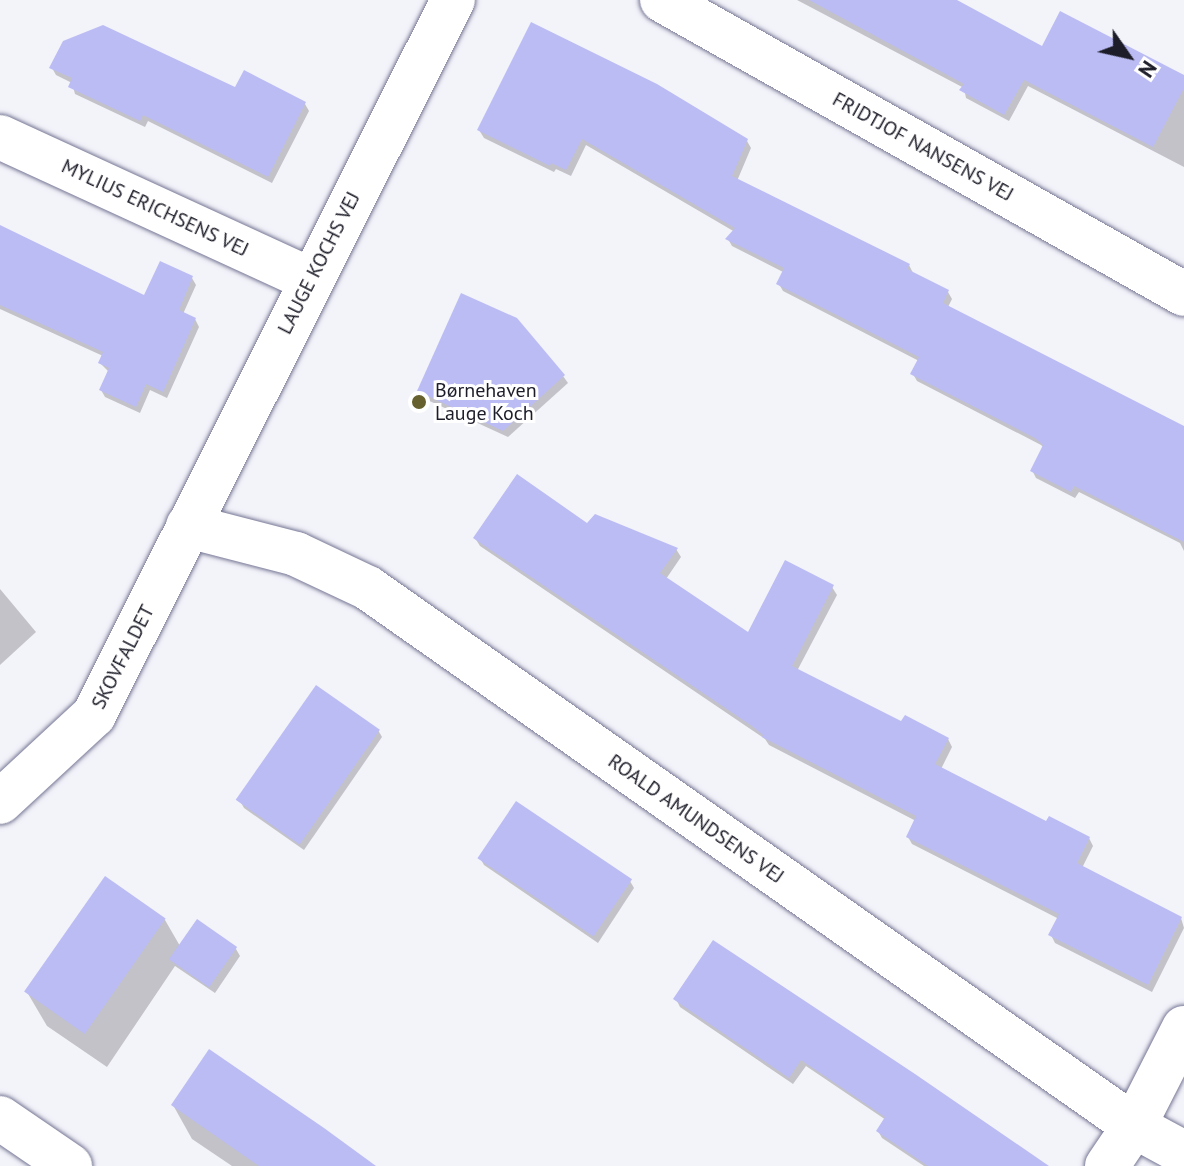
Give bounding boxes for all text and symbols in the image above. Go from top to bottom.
north arrow [1088,16,1168,96]
text: N [1132,56,1164,83]
street label: FRIDTJOF NANSENS VEJ [828,87,1018,207]
street label: MYLIUS ERICHSENS VEJ [57,154,253,262]
street label: LAUGE KOCHS VEJ [273,188,365,338]
place label: Børnehaven Lauge Koch [435,378,537,425]
marker: Børnehaven Lauge Koch [410,393,428,411]
street label: SKOVFALDET [87,601,159,713]
street label: ROALD AMUNDSENS VEJ [603,749,789,889]

